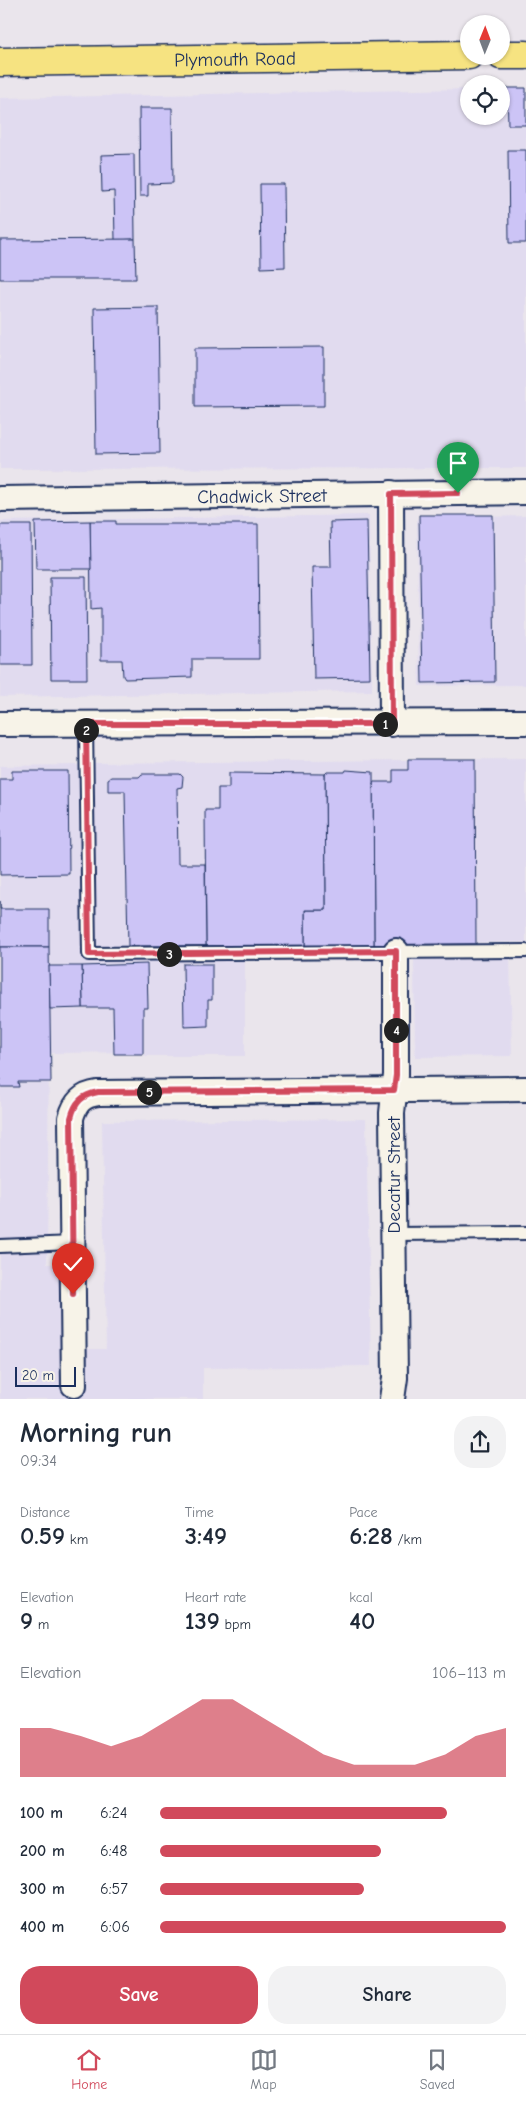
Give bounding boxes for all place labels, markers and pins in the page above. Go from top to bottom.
pin [437,442,479,493]
pin: 1 [372,712,398,736]
pin: 2 [74,718,98,742]
pin: 3 [156,942,182,966]
pin: 4 [384,1018,408,1042]
pin: 5 [136,1080,162,1104]
pin [52,1243,94,1294]

